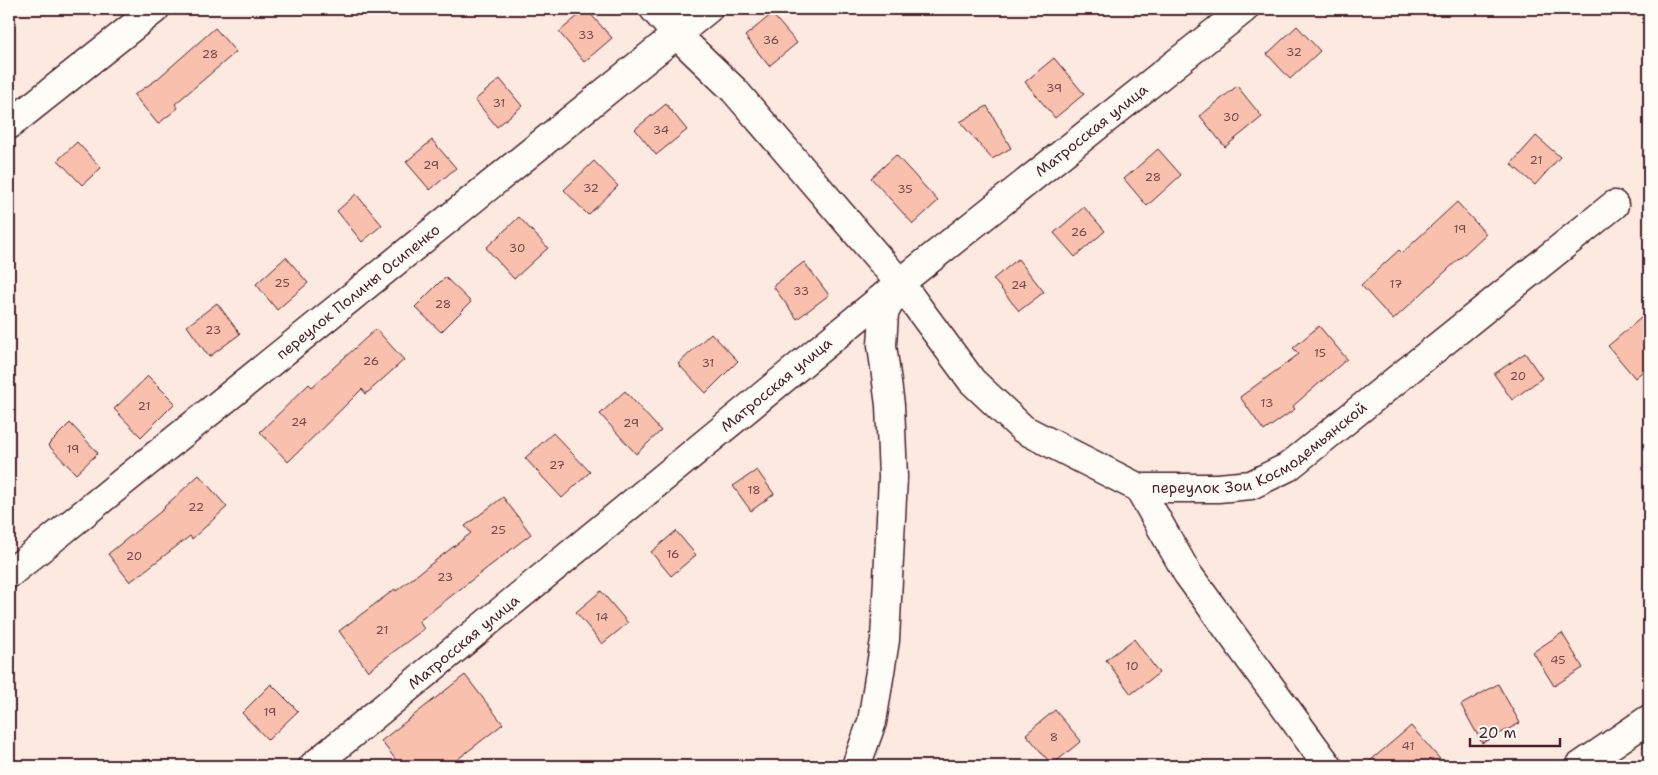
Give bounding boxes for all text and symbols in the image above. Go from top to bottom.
house number: 33 [578,27,594,43]
house number: 36 [763,32,779,48]
house number: 32 [1286,44,1302,60]
house number: 28 [202,46,218,62]
street label: Матросская улица [1031,79,1153,182]
house number: 39 [1046,80,1062,96]
house number: 31 [493,95,505,111]
house number: 30 [1223,109,1239,125]
house number: 34 [653,122,669,138]
house number: 21 [1530,152,1542,168]
house number: 29 [423,157,439,173]
house number: 28 [1145,169,1161,185]
house number: 32 [583,180,599,196]
house number: 35 [897,181,913,197]
street label: переулок Полины Осипенко [272,220,444,364]
house number: 19 [1454,221,1466,237]
house number: 26 [1071,224,1087,240]
house number: 30 [509,240,525,256]
house number: 25 [274,275,290,291]
house number: 17 [1390,276,1402,292]
house number: 24 [1011,277,1027,293]
house number: 33 [793,283,809,299]
house number: 28 [435,296,451,312]
house number: 23 [205,322,221,338]
street label: Матросская улица [716,333,837,437]
house number: 15 [1314,345,1326,361]
house number: 26 [363,353,379,369]
house number: 31 [702,355,714,371]
house number: 20 [1510,368,1526,384]
house number: 13 [1261,395,1273,411]
street label: переулок Зои Космодемьянской [1152,397,1371,498]
house number: 21 [138,398,150,414]
house number: 24 [291,414,307,430]
house number: 29 [623,415,639,431]
house number: 19 [67,441,79,457]
house number: 27 [549,457,565,473]
house number: 18 [747,482,761,498]
house number: 22 [188,499,204,515]
house number: 25 [490,522,506,538]
house number: 16 [666,546,680,562]
house number: 20 [126,548,142,564]
house number: 23 [437,569,453,585]
street label: Матросская улица [404,590,524,694]
house number: 14 [596,609,608,625]
house number: 21 [376,622,388,638]
house number: 45 [1550,652,1566,668]
house number: 10 [1125,658,1139,674]
house number: 19 [264,704,276,720]
scale bar [1470,715,1560,747]
text: 20 m [1478,723,1517,743]
house number: 8 [1050,729,1058,745]
house number: 41 [1402,738,1414,754]

